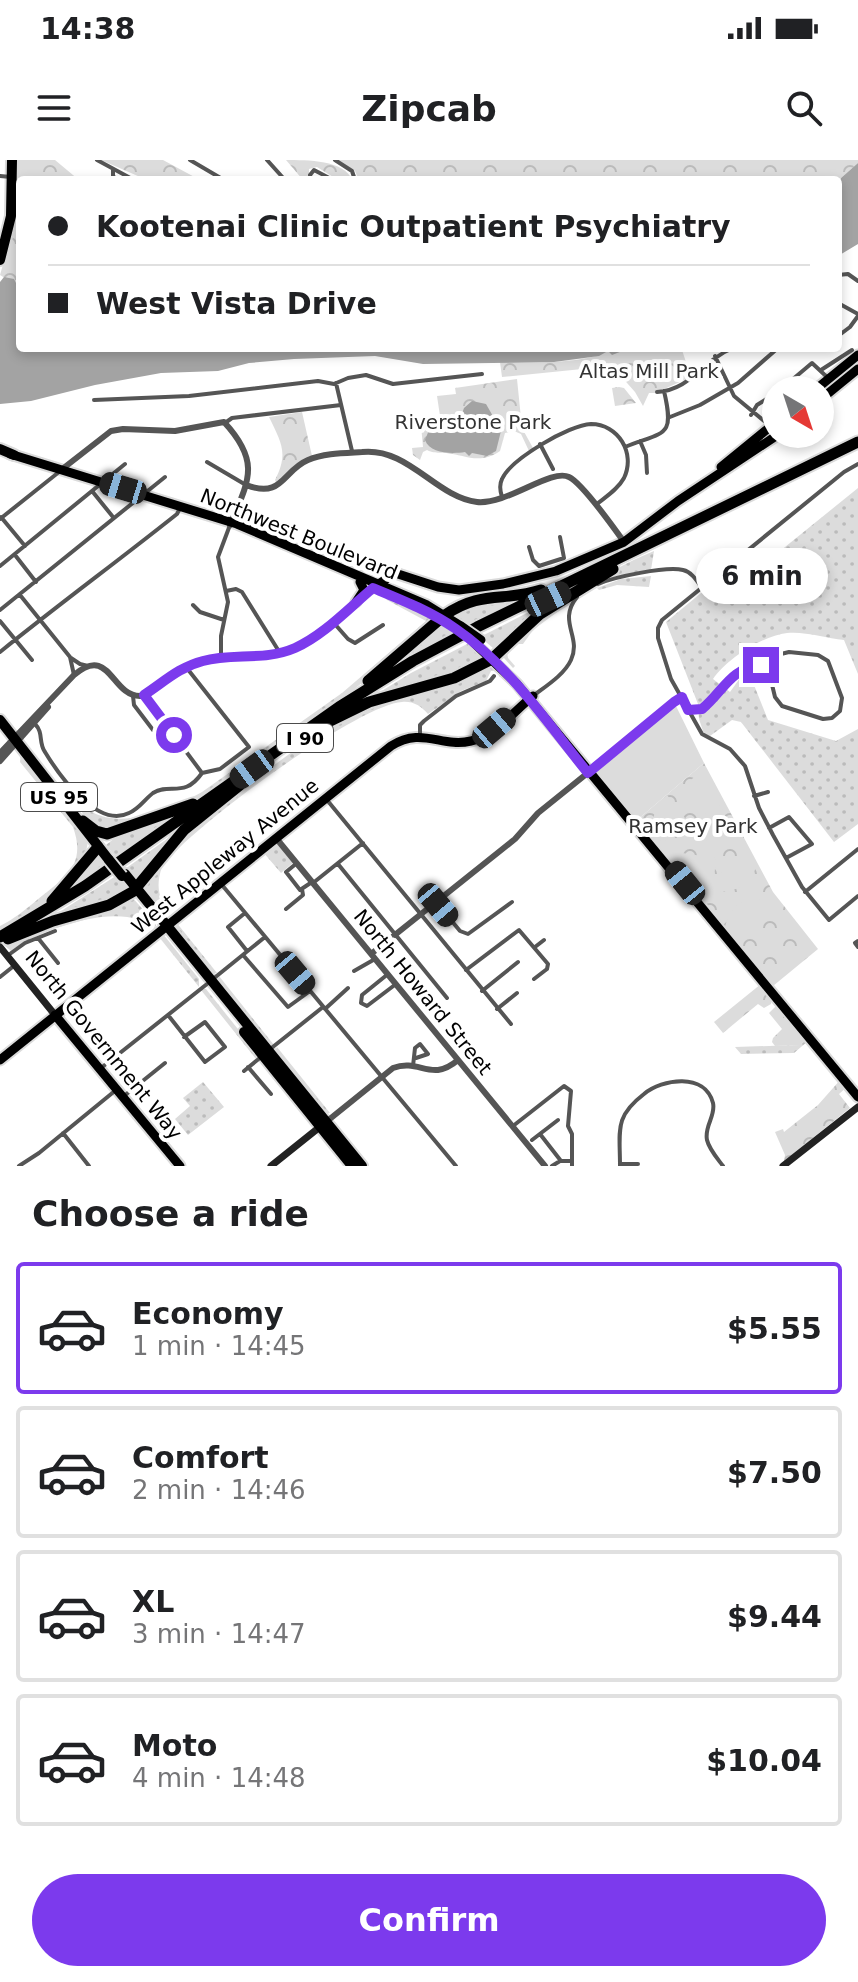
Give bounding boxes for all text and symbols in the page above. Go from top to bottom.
text: 14:38 [40,11,136,46]
icon: menu [32,86,76,130]
icon: search [782,86,826,130]
text: Zipcab [361,88,497,129]
text: Kootenai Clinic Outpatient Psychiatry [96,209,731,244]
text: West Vista Drive [96,286,377,321]
park label: Altas Mill Park [579,359,719,383]
north arrow [762,376,834,448]
map controls [762,376,834,448]
park label: Riverstone Park [395,410,552,434]
car [97,470,149,506]
street label: Northwest Boulevard [197,483,401,585]
callout: 6 min [695,549,827,605]
text: 6 min [721,561,803,591]
car [521,578,575,620]
route end [743,647,779,683]
car [468,703,520,753]
route start [156,717,192,753]
road number: I 90 [277,724,333,752]
car [226,745,278,793]
street label: West Appleway Avenue [127,773,323,939]
road number: US 95 [21,783,97,811]
park label: Ramsey Park [628,814,758,838]
car [661,857,709,909]
car [413,879,463,931]
street label: North Howard Street [349,904,497,1080]
street label: North Government Way [20,946,188,1144]
car [270,947,320,999]
text: Choose a ride [32,1193,309,1234]
icon: car [36,1292,108,1364]
text: Economy [132,1296,284,1331]
text: $5.55 [727,1311,822,1346]
text: 1 min · 14:45 [132,1331,306,1361]
icon: car [36,1436,108,1508]
text: Comfort [132,1440,269,1475]
text: $7.50 [727,1455,822,1490]
text: 2 min · 14:46 [132,1475,306,1505]
icon: car [36,1580,108,1652]
text: XL [132,1584,174,1619]
text: $9.44 [727,1599,822,1634]
text: 3 min · 14:47 [132,1619,306,1649]
icon: car [36,1724,108,1796]
text: Moto [132,1728,217,1763]
text: $10.04 [706,1743,822,1778]
text: 4 min · 14:48 [132,1763,306,1793]
button: Confirm [32,1874,826,1966]

